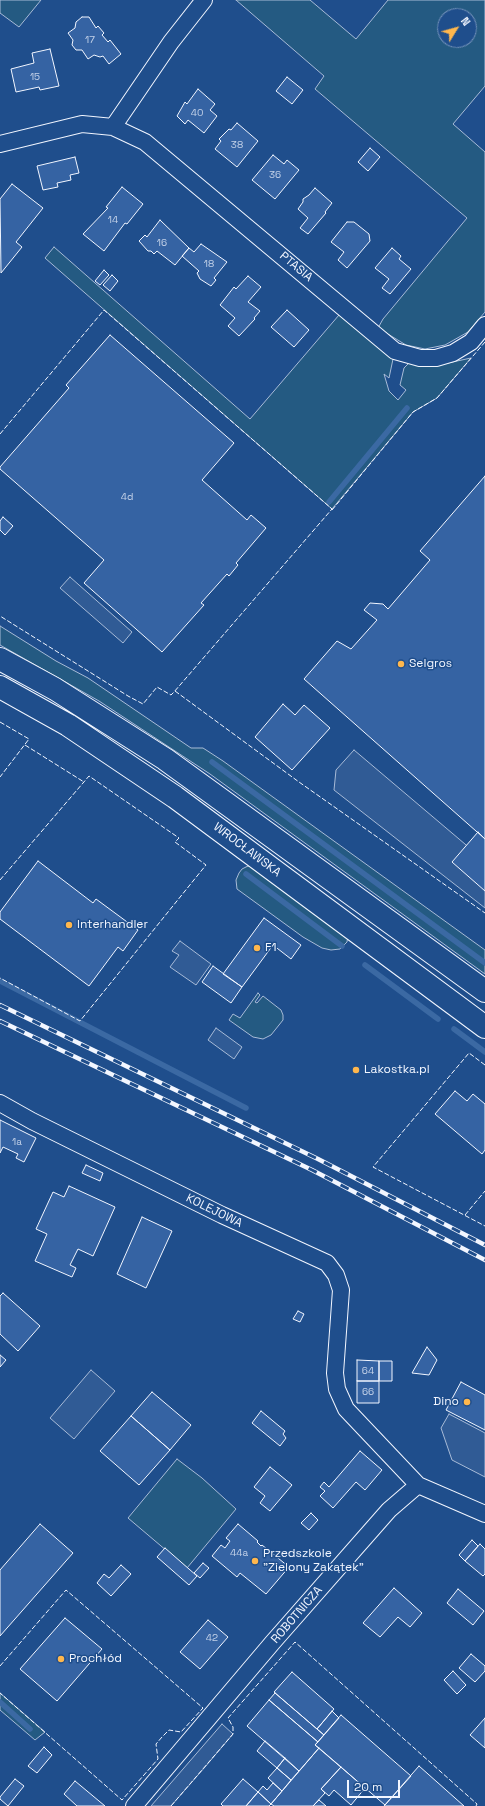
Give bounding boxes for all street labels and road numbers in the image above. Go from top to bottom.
street label: PTASIA [277,249,315,285]
street label: WROCŁAWSKA [210,820,284,880]
street label: KOLEJOWA [183,1191,245,1231]
street label: ROBOTNICZA [268,1583,326,1647]

